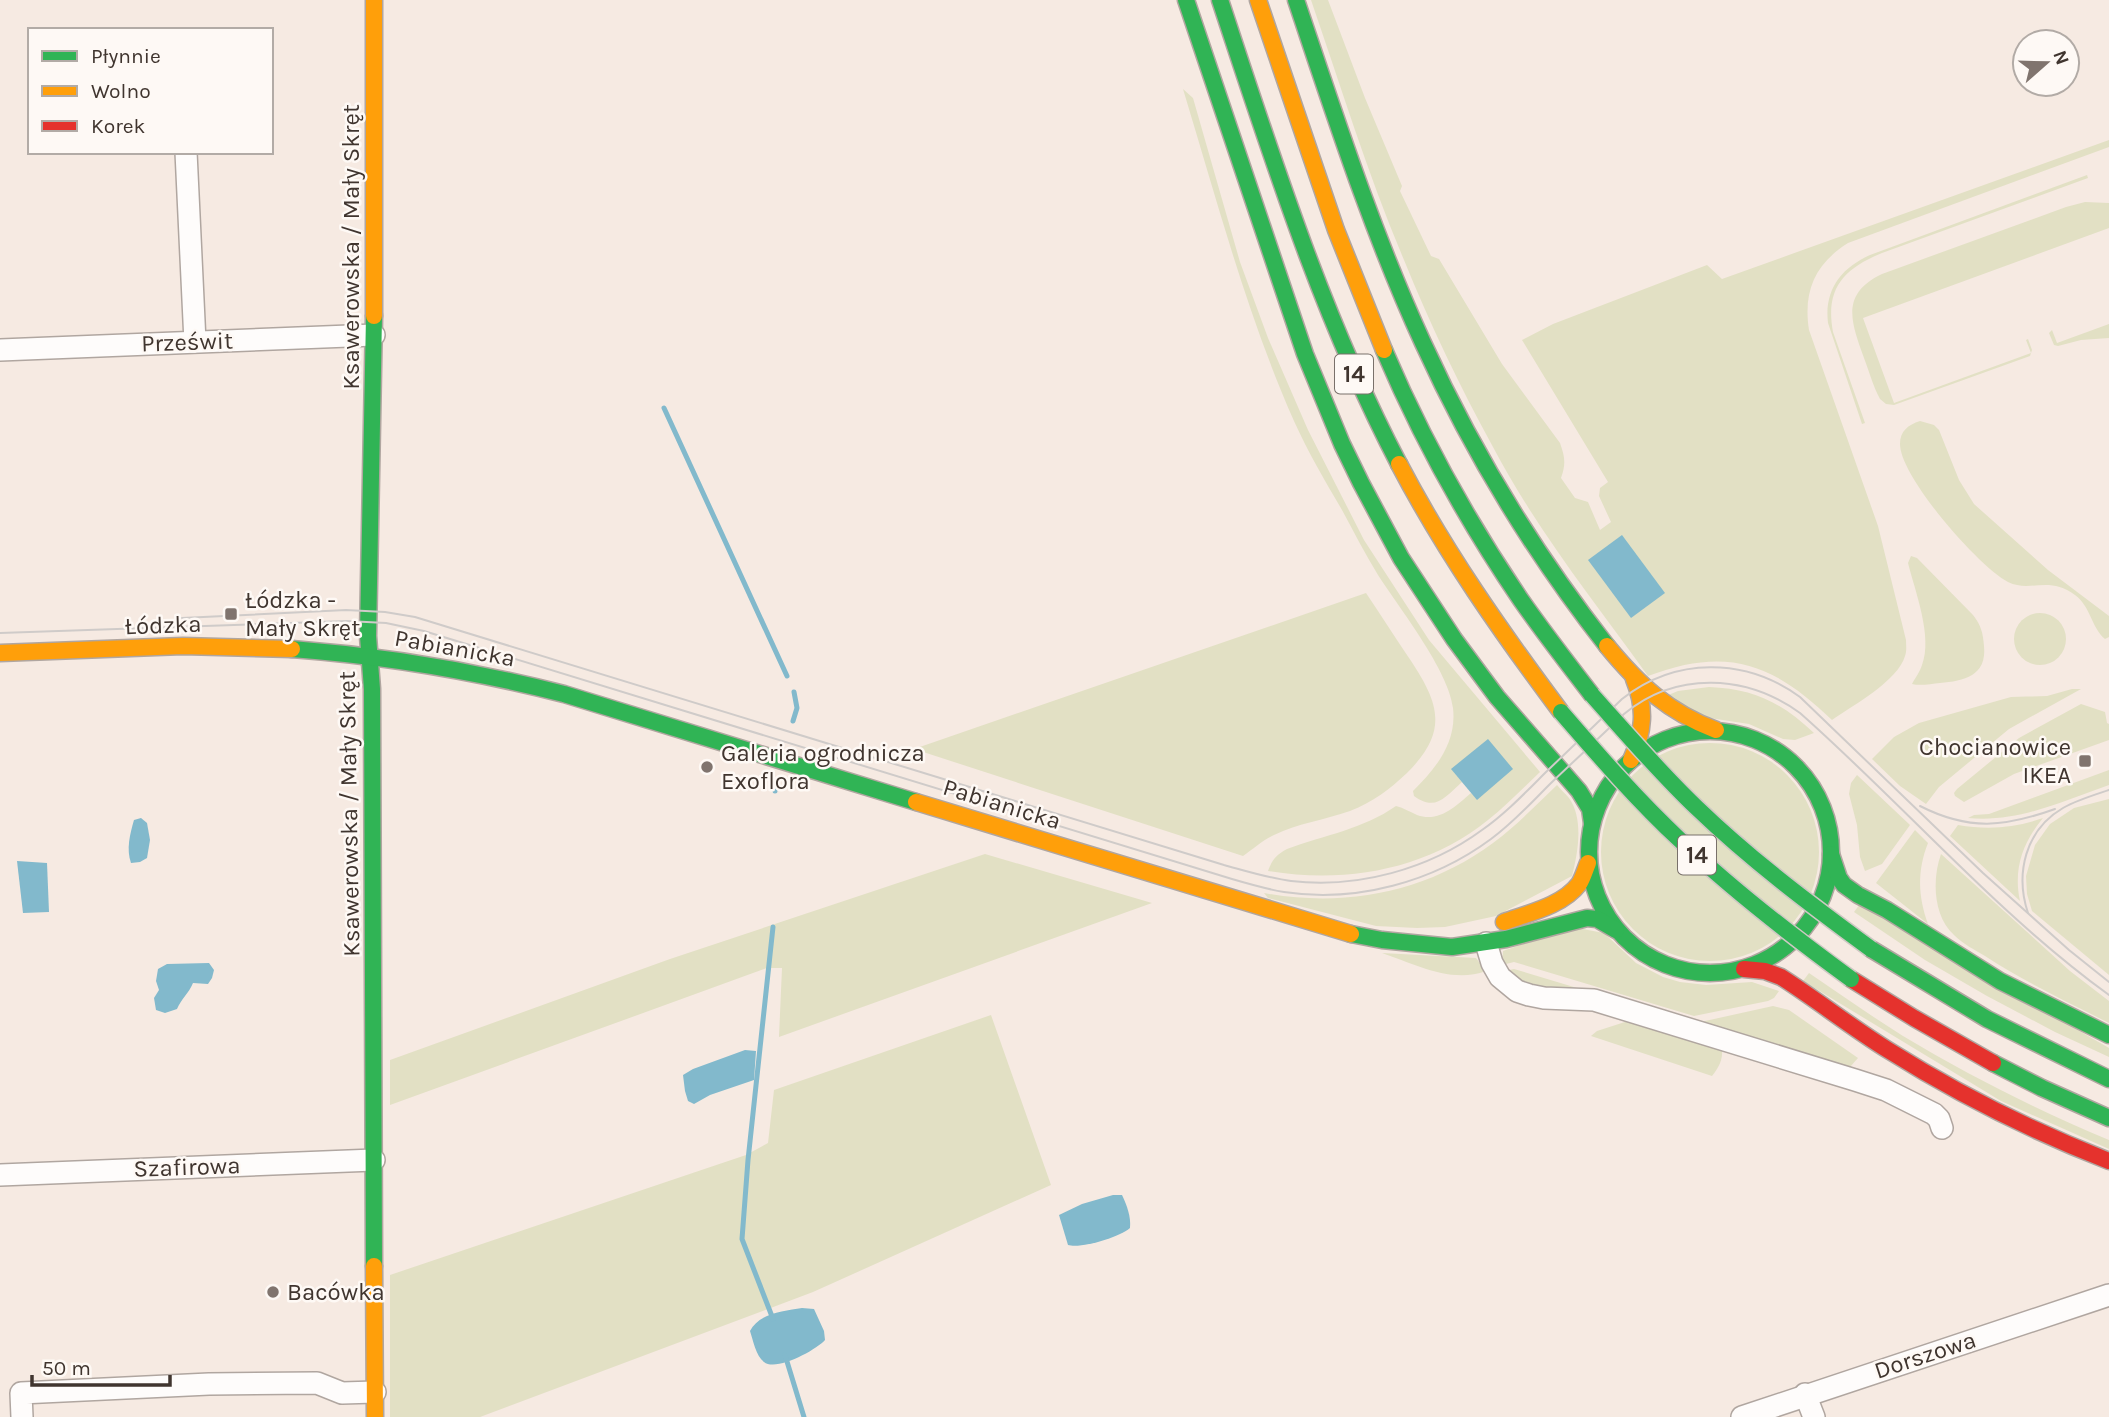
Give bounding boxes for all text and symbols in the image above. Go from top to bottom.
legend [28,28,273,154]
north arrow [2011,28,2081,98]
text: Płynnie [91,44,161,68]
text: N [2048,47,2074,68]
text: Wolno [91,79,151,103]
street label: Ksawerowska / Mały Skręt [337,104,365,390]
text: Korek [91,114,146,138]
street label: Prześwit [141,326,233,358]
road number: 14 [1335,354,1373,394]
place label: Łódzka - Mały Skręt [245,586,360,642]
marker: Łódzka - Mały Skręt [223,606,239,622]
street label: Łódzka [124,610,202,640]
street label: Pabianicka [393,624,517,672]
street label: Ksawerowska / Mały Skręt [333,671,365,957]
place label: Chocianowice IKEA [1919,733,2071,789]
place label: Galeria ogrodnicza Exoflora [721,739,925,795]
marker: Chocianowice IKEA [2077,753,2093,769]
marker: Galeria ogrodnicza Exoflora [699,759,715,775]
street label: Pabianicka [940,773,1064,835]
road number: 14 [1678,835,1716,874]
street label: Szafirowa [133,1151,241,1183]
place label: Bacówka [287,1278,385,1306]
marker: Bacówka [265,1284,281,1300]
street label: Dorszowa [1871,1325,1979,1385]
scale bar [32,1344,170,1388]
text: 50 m [42,1356,91,1380]

